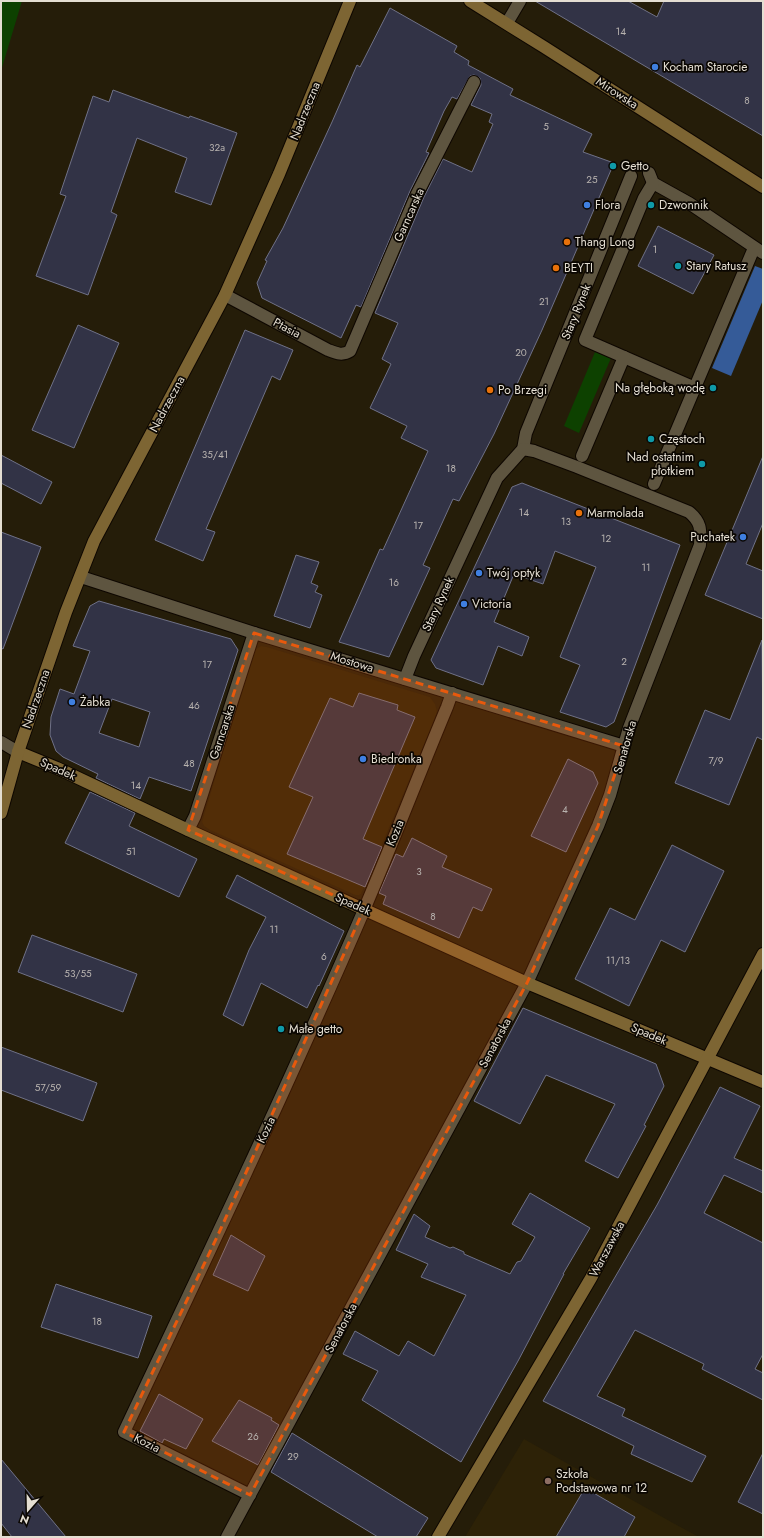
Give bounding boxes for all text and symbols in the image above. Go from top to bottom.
house number: 14 [616,24,626,39]
place label: Kocham Starocie [663,58,748,76]
marker: Kocham Starocie [650,62,660,72]
street label: Mirowska [592,73,642,114]
street label: Nadrzeczna [285,79,325,143]
house number: 8 [744,93,750,108]
house number: 5 [543,119,549,134]
house number: 32a [209,140,225,155]
place label: Getto [621,157,649,175]
marker: Getto [608,161,618,171]
house number: 25 [586,172,598,187]
street label: Garncarska [389,185,429,245]
place label: Flora [595,196,620,214]
place label: Dzwonnik [659,196,709,214]
marker: Flora [582,200,592,210]
marker: Dzwonnik [646,200,656,210]
place label: Thang Long [575,233,635,251]
marker: Thang Long [562,237,572,247]
house number: 1 [653,242,657,257]
place label: Stary Ratusz [686,257,747,275]
place label: BEYTI [564,259,593,277]
marker: Stary Ratusz [673,261,683,271]
marker: BEYTI [551,263,561,273]
street label: Stary Rynek [557,281,596,342]
house number: 21 [539,294,549,309]
street label: Ptasia [270,313,304,343]
house number: 20 [515,345,527,360]
street label: Nadrzeczna [145,373,189,435]
place label: Na głęboką wodę [615,379,705,397]
place label: Po Brzegi [498,381,547,399]
marker: Na głęboką wodę [708,383,718,393]
marker: Po Brzegi [485,385,495,395]
place label: Częstoch [659,430,705,448]
marker: Częstoch [646,434,656,444]
house number: 35/41 [202,447,228,462]
place label: Nad ostatnim płotkiem [627,448,694,480]
marker: Nad ostatnim płotkiem [697,459,707,469]
house number: 18 [446,461,456,476]
place label: Marmolada [587,504,644,522]
house number: 14 [519,505,529,520]
marker: Marmolada [574,508,584,518]
house number: 13 [561,514,572,529]
house number: 17 [413,518,424,533]
place label: Puchatek [690,528,736,546]
house number: 12 [601,531,611,546]
marker: Puchatek [738,532,748,542]
house number: 11 [642,560,651,575]
place label: Twój optyk [487,564,541,582]
marker: Twój optyk [474,568,484,578]
street label: Stary Rynek [418,573,459,634]
house number: 16 [389,575,399,590]
place label: Victoria [472,595,511,613]
marker: Victoria [459,599,469,609]
street label: Mostowa [328,647,376,677]
house number: 2 [621,654,627,669]
house number: 17 [202,657,213,672]
street label: Nadrzeczna [18,667,55,731]
place label: Żabka [80,693,110,711]
marker: Żabka [67,697,77,707]
house number: 46 [188,698,200,713]
street label: Garncarska [205,702,239,762]
street label: Senatorska [609,718,641,776]
place label: Biedronka [371,750,422,768]
street label: Spadek [37,753,79,785]
house number: 7/9 [708,753,724,768]
marker: Biedronka [358,754,368,764]
house number: 48 [183,756,195,771]
house number: 14 [131,778,141,793]
house number: 4 [562,802,568,817]
street label: Kozia [382,817,409,849]
house number: 51 [126,844,136,859]
house number: 3 [416,864,422,879]
street label: Spadek [332,888,374,920]
house number: 8 [430,909,436,924]
house number: 11 [270,922,279,937]
house number: 6 [321,949,327,964]
house number: 11/13 [606,953,631,968]
house number: 53/55 [64,966,92,981]
street label: Senatorska [474,1015,516,1071]
street label: Spadek [628,1018,670,1050]
place label: Małe getto [289,1020,343,1038]
marker: Małe getto [276,1024,286,1034]
house number: 57/59 [35,1080,61,1095]
street label: Kozia [252,1114,280,1146]
street label: Warszawska [585,1218,629,1280]
street label: Senatorska [320,1300,362,1356]
house number: 18 [92,1314,102,1329]
street label: Kozia [131,1429,163,1457]
house number: 26 [247,1429,259,1444]
house number: 29 [287,1449,299,1464]
place label: Szkoła Podstawowa nr 12 [556,1465,647,1497]
marker: Szkoła Podstawowa nr 12 [543,1476,553,1486]
north arrow [8,1490,48,1530]
text: N [18,1510,31,1528]

